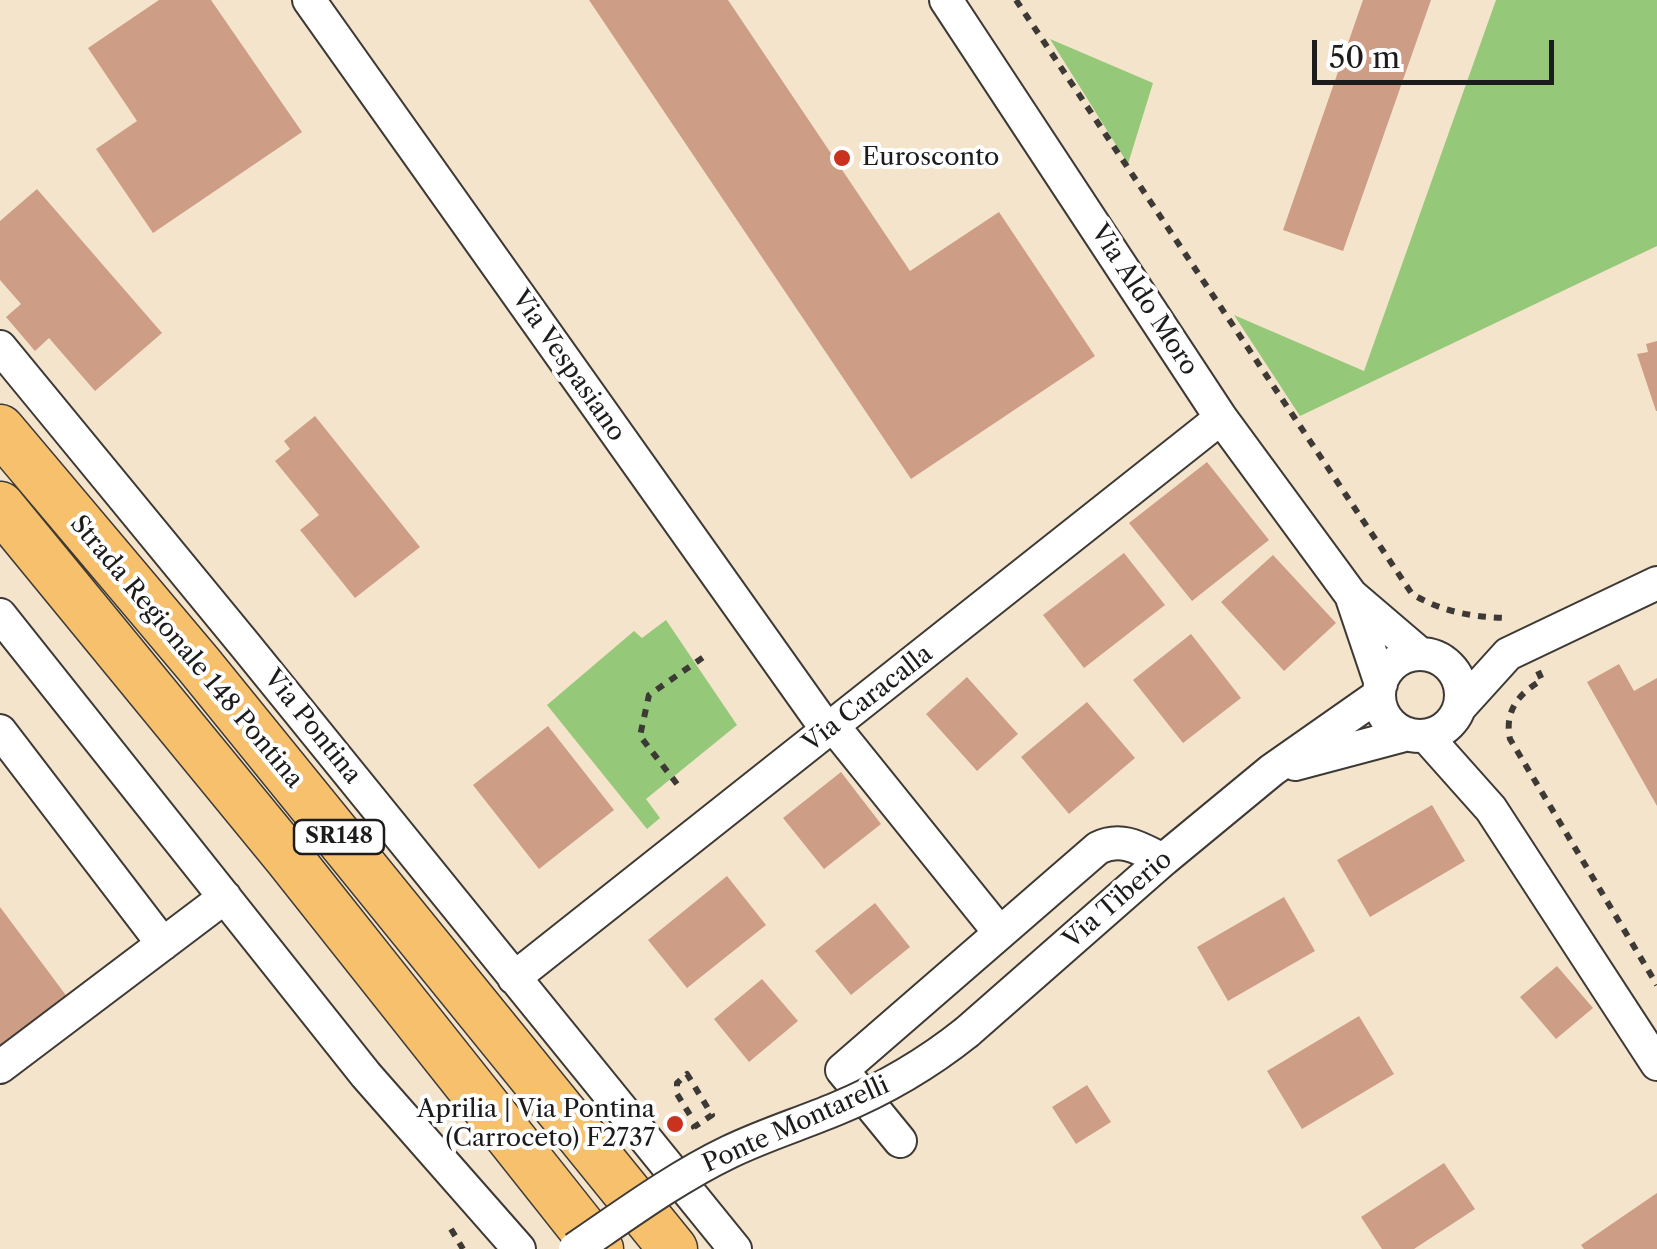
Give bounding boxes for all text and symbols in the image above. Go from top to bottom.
scale bar [1317,20,1560,82]
text: 50 m [1329,39,1400,76]
place label: Eurosconto [862,143,999,173]
marker: Eurosconto [831,147,853,169]
street label: Via Aldo Moro [1084,219,1204,381]
street label: Via Vespasiano [505,285,631,447]
street label: Strada Regionale 148 Pontina [63,510,309,794]
street label: Via Caracalla [797,639,939,759]
street label: Via Pontina [257,664,367,790]
road number: SR148 [294,820,384,854]
street label: Via Tiberio [1058,845,1178,955]
street label: Ponte Montarelli [698,1070,894,1180]
place label: Aprilia | Via Pontina (Carroceto) F2737 [417,1095,655,1154]
marker: Aprilia | Via Pontina (Carroceto) F2737 [664,1113,686,1135]

